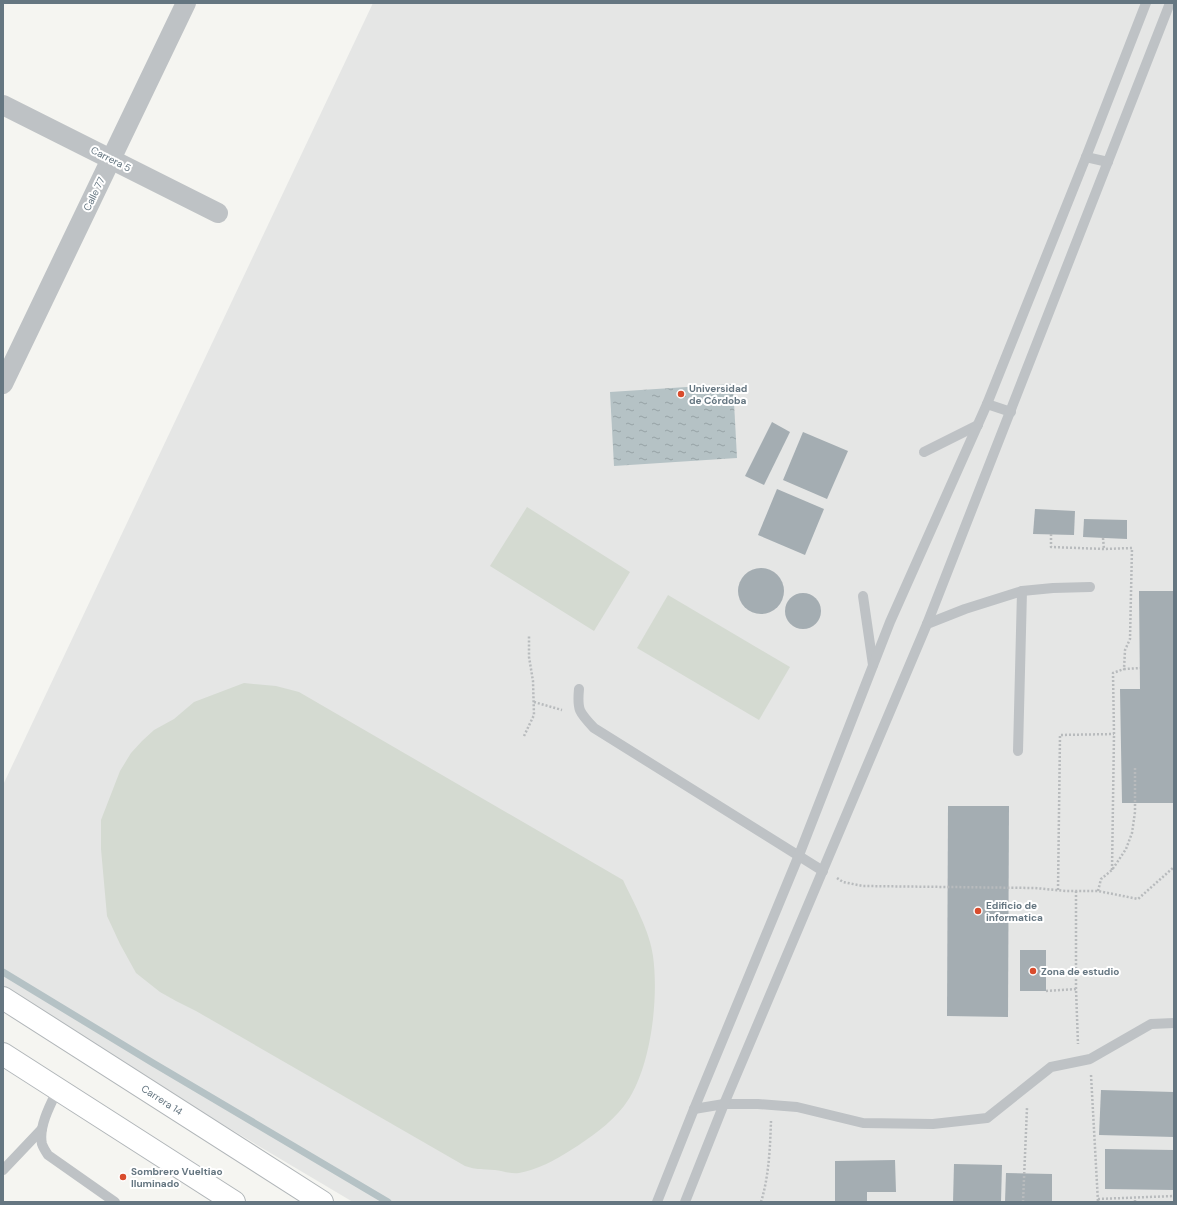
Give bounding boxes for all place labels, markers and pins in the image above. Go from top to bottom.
place label: Universidad de Córdoba [689,382,747,407]
marker: Universidad de Córdoba [676,389,686,399]
place label: Edificio de informatica [986,899,1043,924]
marker: Edificio de informatica [973,906,983,916]
place label: Zona de estudio [1041,965,1119,978]
marker: Zona de estudio [1028,966,1038,976]
place label: Sombrero Vueltiao Iluminado [131,1165,222,1190]
marker: Sombrero Vueltiao Iluminado [118,1172,128,1182]

